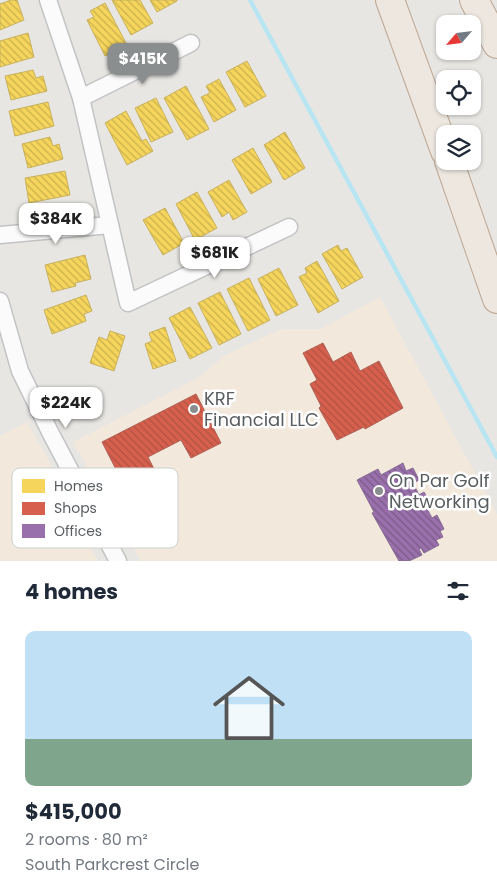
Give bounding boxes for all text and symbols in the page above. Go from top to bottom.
north arrow [436,15,481,60]
map controls [436,15,481,170]
pin: $415K [108,42,178,85]
text: $415K [119,47,167,70]
button: locate [436,70,481,115]
button: layers [436,125,481,170]
pin: $384K [21,202,91,245]
text: $384K [30,207,82,230]
pin: $681K [180,236,250,279]
text: $681K [191,241,239,264]
pin: $224K [31,386,101,429]
place label: KRF Financial LLC [204,386,319,432]
text: $224K [41,391,91,414]
marker: KRF Financial LLC [188,403,200,415]
legend [12,468,178,548]
place label: On Par Golf Networking [389,468,490,514]
text: Homes [54,476,103,496]
marker: On Par Golf Networking [373,485,385,497]
text: Shops [54,498,97,518]
text: Offices [54,521,102,541]
text: 4 homes [25,577,118,606]
icon: filters [444,577,472,605]
icon: home [204,663,294,753]
text: $415,000 [25,797,122,826]
text: 2 rooms · 80 m² [25,828,148,851]
text: South Parkcrest Circle [25,853,199,876]

